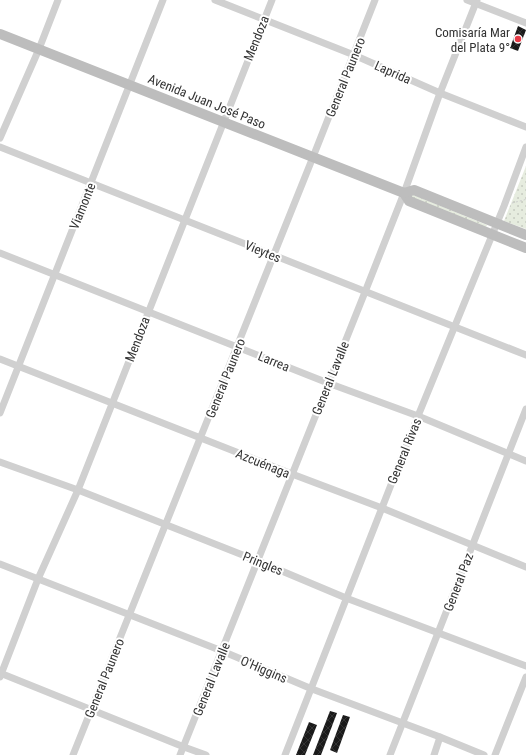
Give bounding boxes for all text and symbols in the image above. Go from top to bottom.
street label: Mendoza [241,14,272,63]
place label: Comisaría Mar del Plata 9° [435,25,510,55]
marker: Comisaría Mar del Plata 9° [513,34,523,44]
street label: General Paunero [323,35,368,119]
street label: Laprida [372,58,413,87]
street label: Avenida Juan José Paso [146,71,268,132]
street label: Viamonte [66,181,99,232]
street label: Vieytes [243,237,283,265]
street label: Mendoza [122,315,153,364]
street label: General Paunero [203,336,248,420]
street label: General Lavalle [309,339,352,417]
street label: Larrea [256,348,292,375]
street label: General Rivas [384,416,424,486]
street label: Azcuénaga [234,446,292,481]
street label: Pringles [241,549,285,578]
street label: General Paz [441,551,477,613]
street label: General Paunero [82,636,127,720]
street label: General Lavalle [190,640,233,718]
street label: O'Higgins [238,653,289,686]

